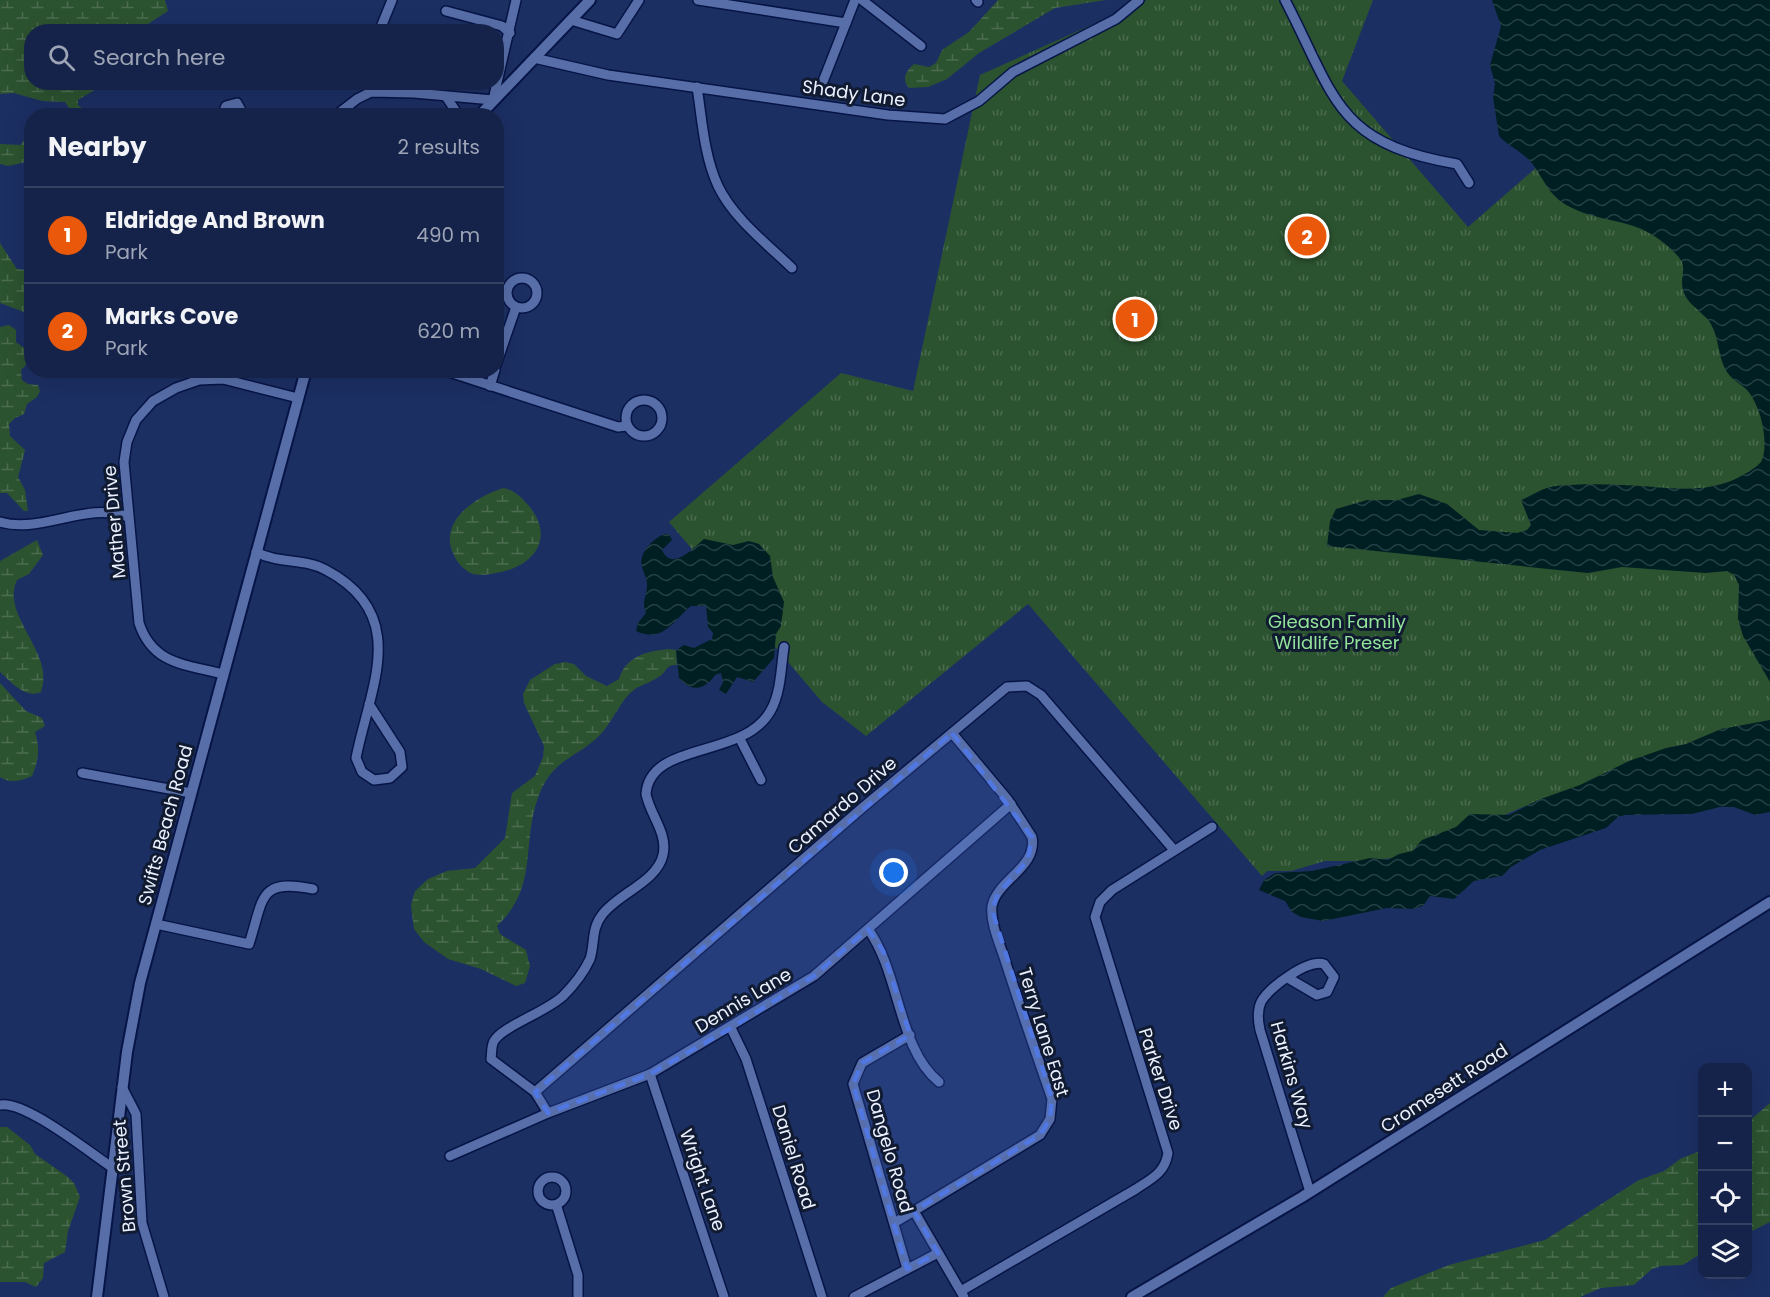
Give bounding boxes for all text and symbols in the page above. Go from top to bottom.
search box [24,24,504,90]
icon: search [45,41,78,74]
text: Search here [93,42,226,73]
street label: Shady Lane [801,73,907,113]
text: Nearby [48,129,146,165]
text: 2 results [397,133,480,161]
text: Eldridge And Brown [105,205,325,236]
pin: 2 [1288,214,1326,258]
text: 1 [64,221,71,249]
text: 490 m [416,221,480,249]
text: Park [105,238,148,266]
pin: 1 [1116,296,1154,342]
text: Marks Cove [105,301,238,332]
text: 2 [62,317,73,345]
text: 620 m [417,317,480,345]
text: Park [105,334,148,362]
street label: Mather Drive [97,464,131,580]
park label: Gleason Family Wildlife Preser [1268,609,1406,655]
street label: Swifts Beach Road [132,742,198,908]
street label: Camardo Drive [782,751,902,859]
your location [879,858,908,887]
street label: Dennis Lane [690,961,796,1039]
street label: Terry Lane East [1012,964,1076,1100]
street label: Harkins Way [1265,1018,1319,1132]
street label: Parker Drive [1133,1025,1189,1133]
street label: Cromesett Road [1376,1037,1512,1139]
map controls [1698,1063,1752,1279]
button: + [1698,1063,1752,1117]
street label: Dangelo Road [860,1086,920,1216]
street label: Daniel Road [766,1102,822,1212]
button: − [1698,1117,1752,1171]
street label: Brown Street [107,1119,141,1233]
street label: Wright Lane [674,1126,732,1234]
button: locate [1698,1171,1752,1225]
button: layers [1698,1225,1752,1279]

